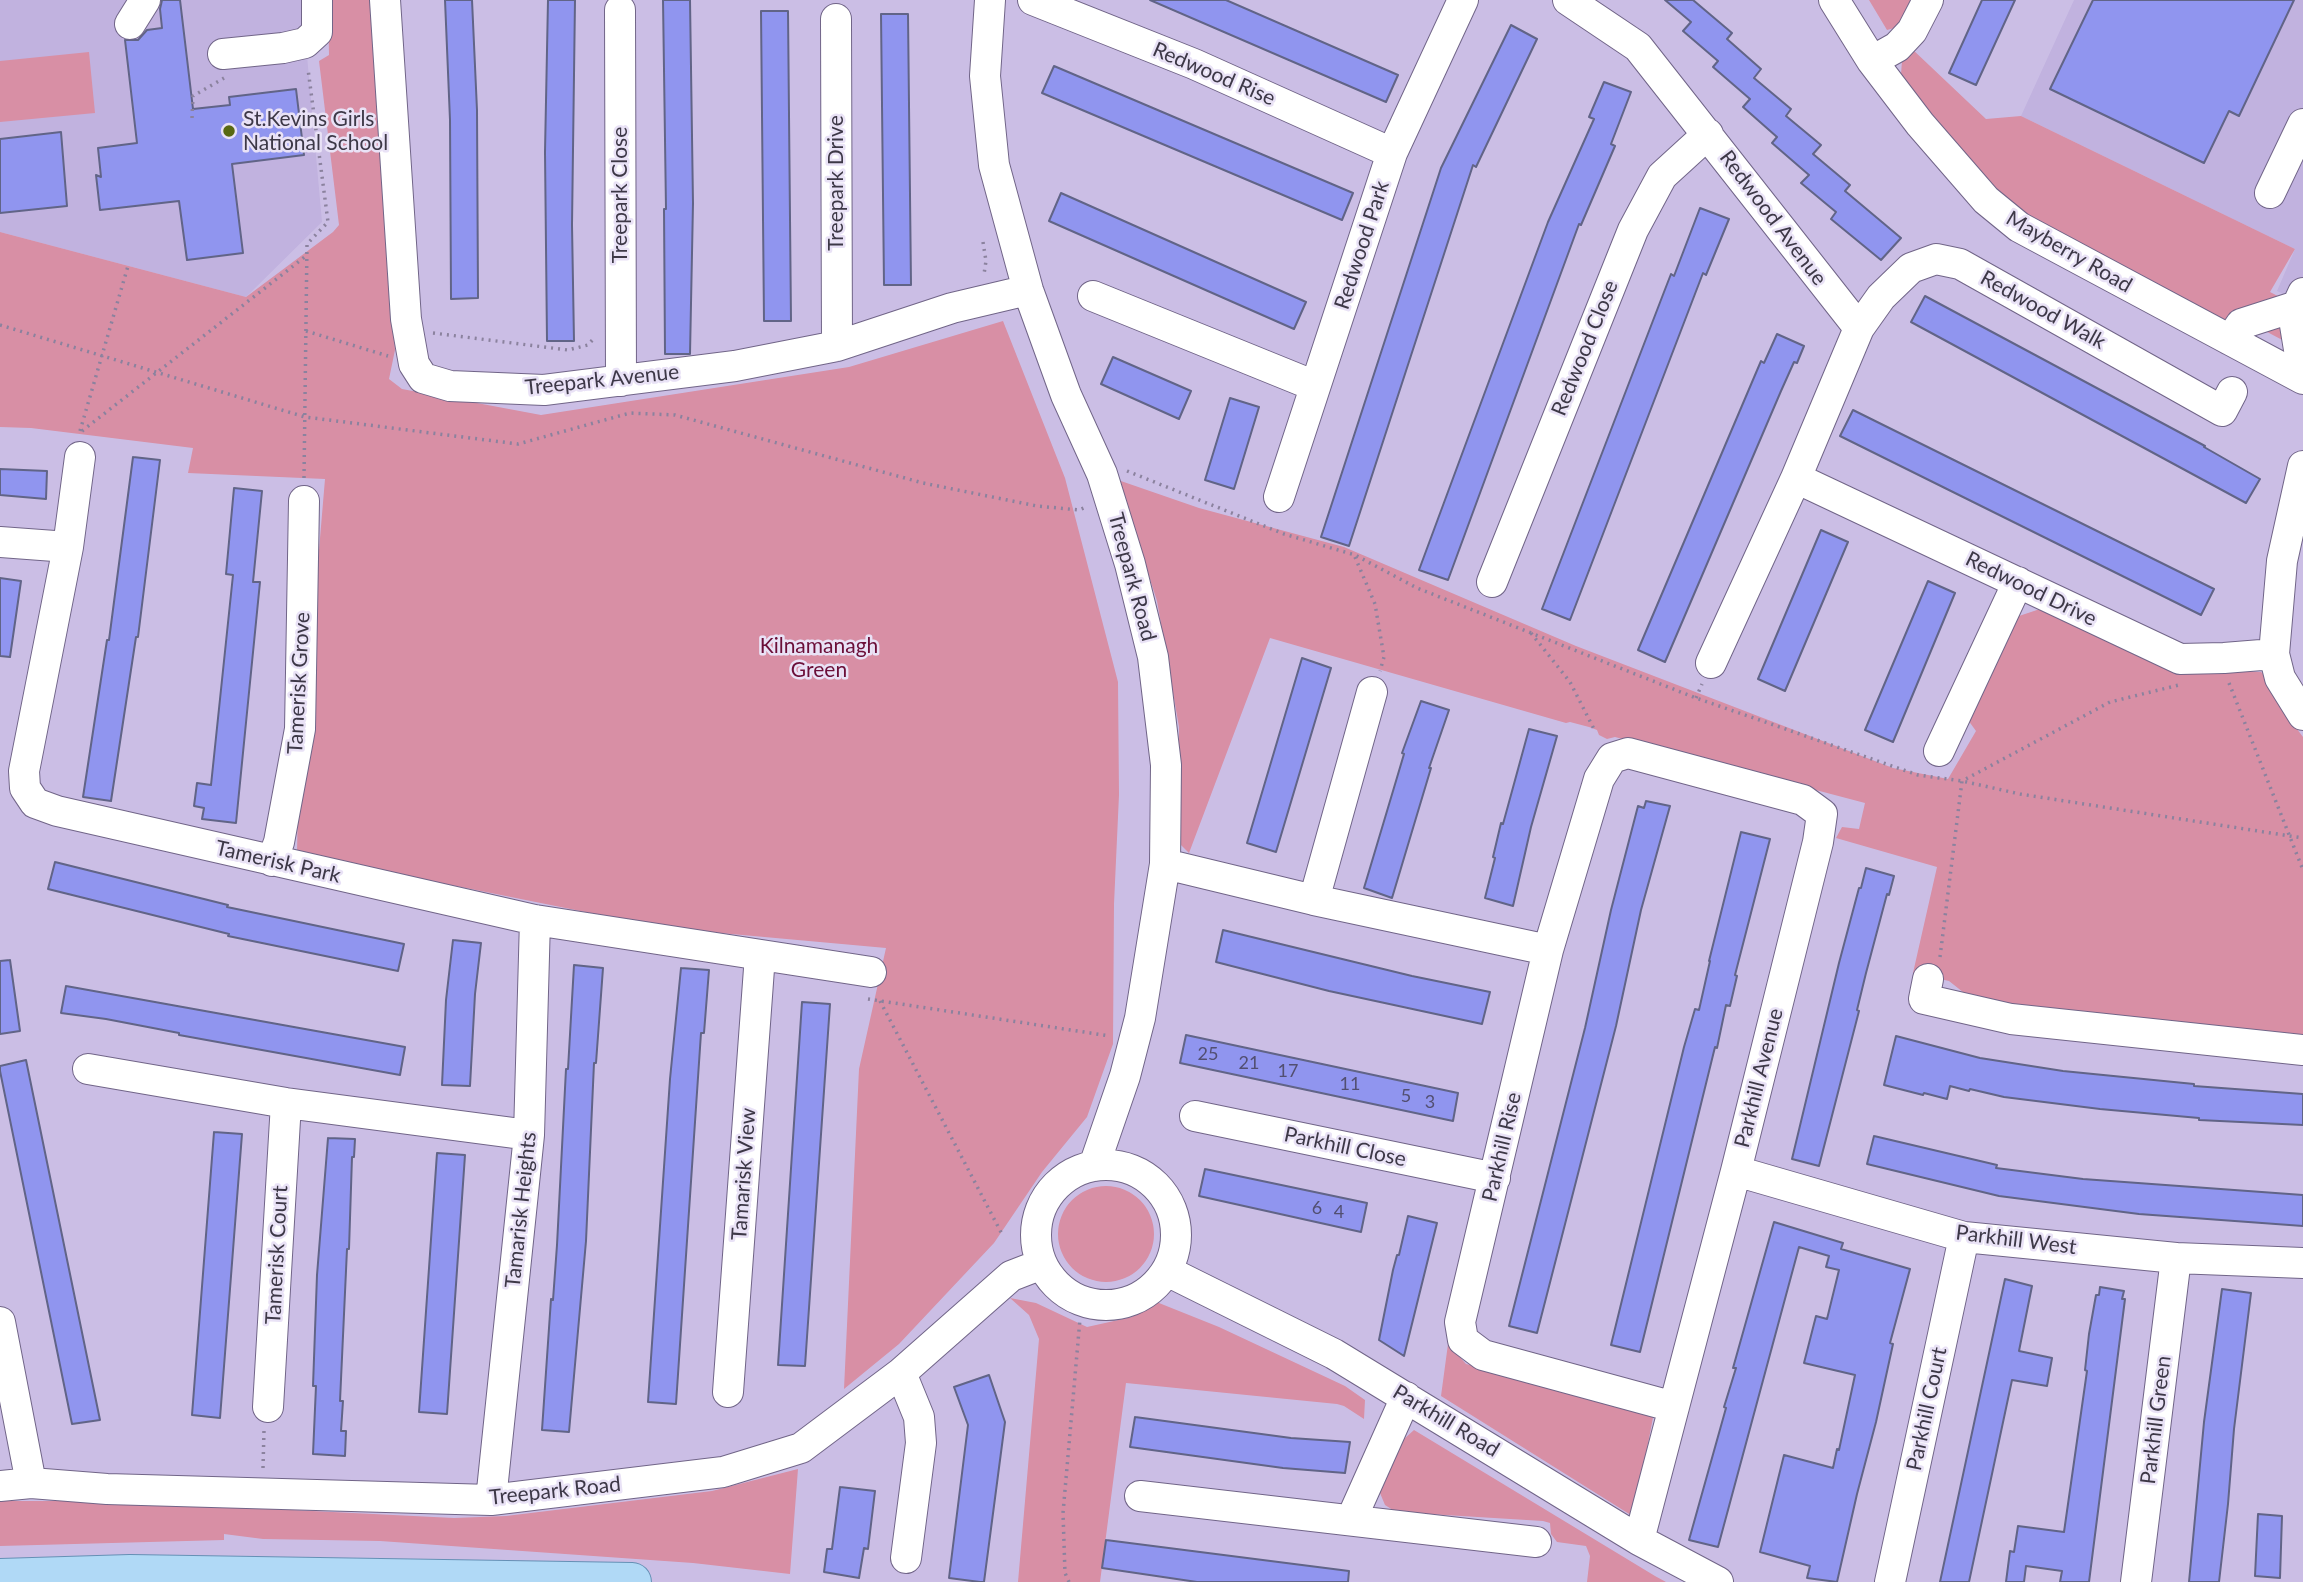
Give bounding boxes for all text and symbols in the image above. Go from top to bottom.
street label: Redwood Rise [1149,37,1279,111]
place label: St.Kevins Girls National School [243,106,388,156]
street label: Treepark Drive [823,115,849,251]
marker: St.Kevins Girls National School [221,123,237,139]
street label: Treepark Close [607,127,633,263]
street label: Redwood Avenue [1714,146,1832,290]
street label: Redwood Park [1329,178,1395,312]
street label: Mayberry Road [2002,206,2136,298]
street label: Redwood Walk [1976,265,2110,355]
street label: Redwood Close [1546,277,1624,419]
street label: Treepark Avenue [524,359,680,401]
street label: Treepark Road [1103,510,1161,644]
street label: Redwood Drive [1961,546,2101,632]
street label: Tamerisk Grove [283,611,315,755]
park label: Kilnamanagh Green [760,633,878,683]
street label: Tamerisk Park [213,835,343,889]
street label: Parkhill Avenue [1730,1006,1788,1150]
house number: 25 [1198,1043,1218,1065]
house number: 21 [1239,1052,1259,1074]
house number: 17 [1278,1060,1298,1082]
house number: 11 [1340,1073,1360,1095]
house number: 5 [1401,1085,1411,1107]
street label: Parkhill Rise [1477,1090,1527,1204]
house number: 3 [1425,1091,1435,1113]
street label: Tamarisk View [727,1107,761,1241]
street label: Parkhill Close [1282,1122,1408,1172]
street label: Tamarisk Heights [500,1131,542,1289]
street label: Tamerisk Court [261,1185,293,1325]
house number: 6 [1312,1197,1322,1219]
house number: 4 [1334,1201,1344,1223]
street label: Parkhill West [1954,1220,2078,1260]
street label: Parkhill Court [1902,1345,1952,1473]
street label: Parkhill Green [2136,1354,2176,1486]
street label: Parkhill Road [1388,1379,1504,1463]
street label: Treepark Road [488,1472,622,1510]

